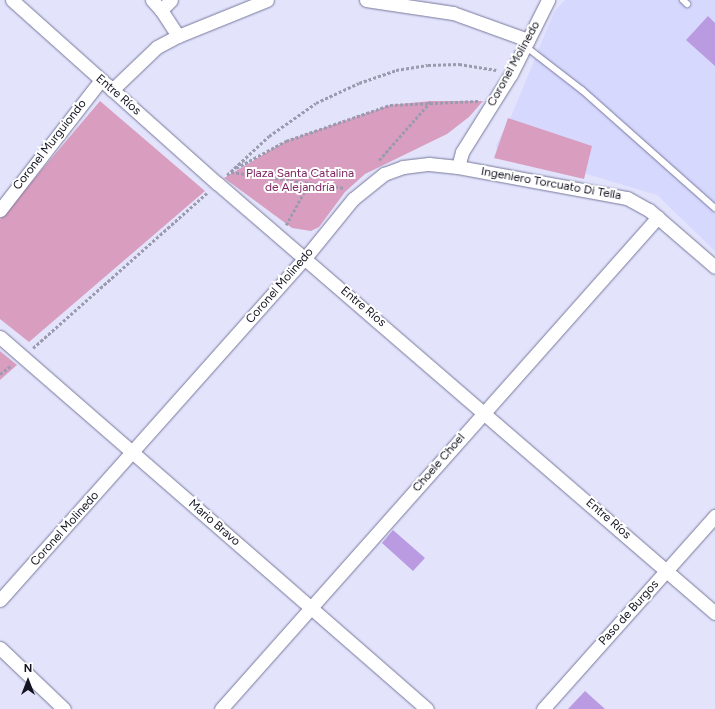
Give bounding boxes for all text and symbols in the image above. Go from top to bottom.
street label: Coronel Molinedo [485,19,543,109]
street label: Entre Ríos [93,72,143,118]
street label: Coronel Murguiondo [10,97,90,193]
street label: Ingeniero Torcuato Di Tella [480,165,622,203]
park label: Plaza Santa Catalina de Alejandría [246,167,354,195]
street label: Coronel Molinedo [243,245,317,327]
street label: Entre Ríos [337,284,389,330]
street label: Choele Choel [410,431,468,495]
street label: Coronel Molinedo [28,489,102,569]
street label: Entre Ríos [583,496,633,542]
street label: Mario Bravo [185,497,243,549]
street label: Paso de Burgos [596,577,662,649]
north arrow [8,661,48,701]
text: N [24,662,32,675]

